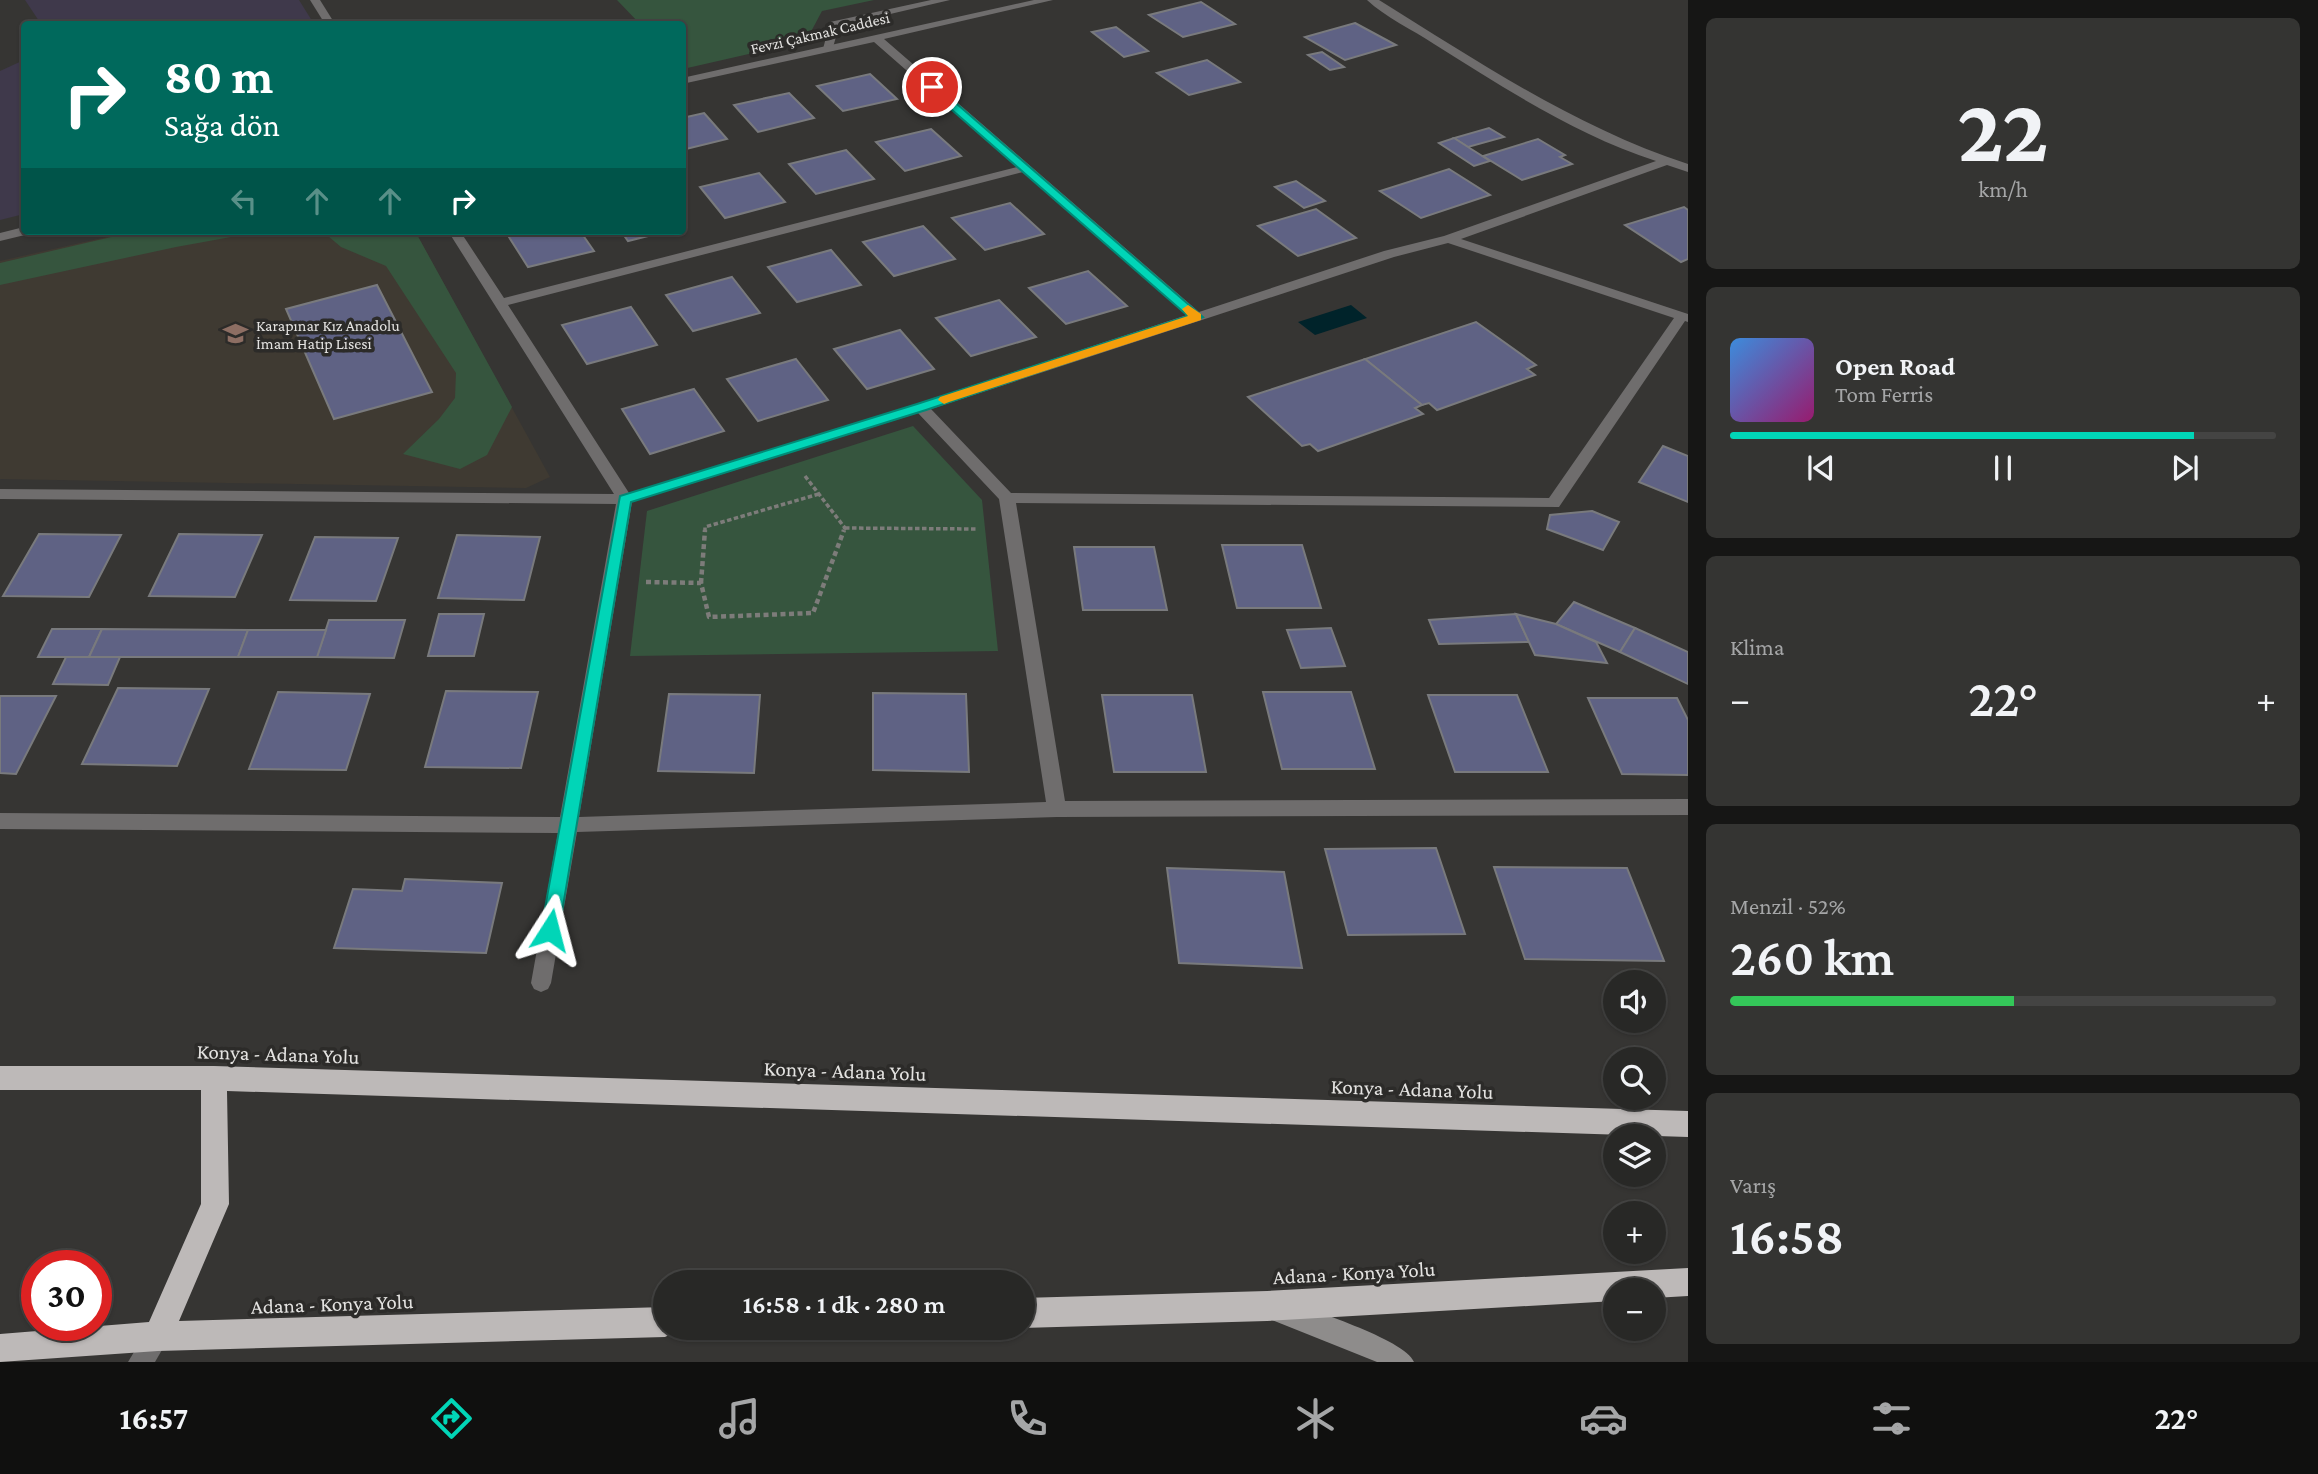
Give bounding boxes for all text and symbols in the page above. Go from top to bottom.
street label: Fevzi Çakmak Caddesi [749,9,891,58]
icon: right [49,49,140,140]
text: 80 m [164,49,273,104]
pin [902,57,962,117]
icon: arrive [913,68,951,106]
text: 22 [1957,79,2049,181]
text: Sağa dön [164,107,280,143]
text: km/h [1978,176,2028,202]
icon: left [225,182,263,220]
icon: ahead [298,182,336,220]
icon: ahead [371,182,409,220]
icon: right [444,182,482,220]
place label: Karapınar Kız Anadolu İmam Hatip Lisesi [256,317,400,353]
school or university icon: Karapınar Kız Anadolu İmam Hatip Lisesi [222,320,250,348]
text: Open Road [1835,352,1955,381]
text: Tom Ferris [1835,381,1933,407]
icon: previous [1802,449,1840,487]
icon: pause [1984,449,2022,487]
icon: next [2166,449,2204,487]
text: Klima [1730,634,1784,660]
text: 22° [1968,669,2038,727]
text: − [1730,678,1750,720]
text: + [2256,678,2276,720]
position arrow [513,893,587,967]
text: Menzil · 52% [1730,893,1846,919]
text: 260 km [1730,928,1894,986]
map controls [1603,970,1666,1341]
button: sound [1603,970,1666,1033]
street label: Konya - Adana Yolu [196,1039,360,1069]
button: search [1603,1047,1666,1110]
street label: Konya - Adana Yolu [763,1056,927,1086]
street label: Konya - Adana Yolu [1330,1074,1494,1104]
button: layers [1603,1124,1666,1187]
text: Varış [1730,1172,1776,1198]
button: + [1603,1201,1666,1264]
text: 16:58 [1730,1207,1844,1265]
speed limit sign: 30 [21,1250,112,1341]
street label: Adana - Konya Yolu [1272,1257,1436,1289]
button: − [1603,1278,1666,1341]
street label: Adana - Konya Yolu [250,1289,414,1319]
text: 16:58 · 1 dk · 280 m [743,1290,945,1319]
icon: directions [427,1394,476,1443]
icon: music [715,1394,764,1443]
icon: phone [1003,1394,1052,1443]
icon: climate [1291,1394,1340,1443]
icon: car [1579,1394,1628,1443]
icon: filters [1867,1394,1916,1443]
text: 16:57 [119,1400,188,1436]
text: 22° [2154,1400,2198,1436]

